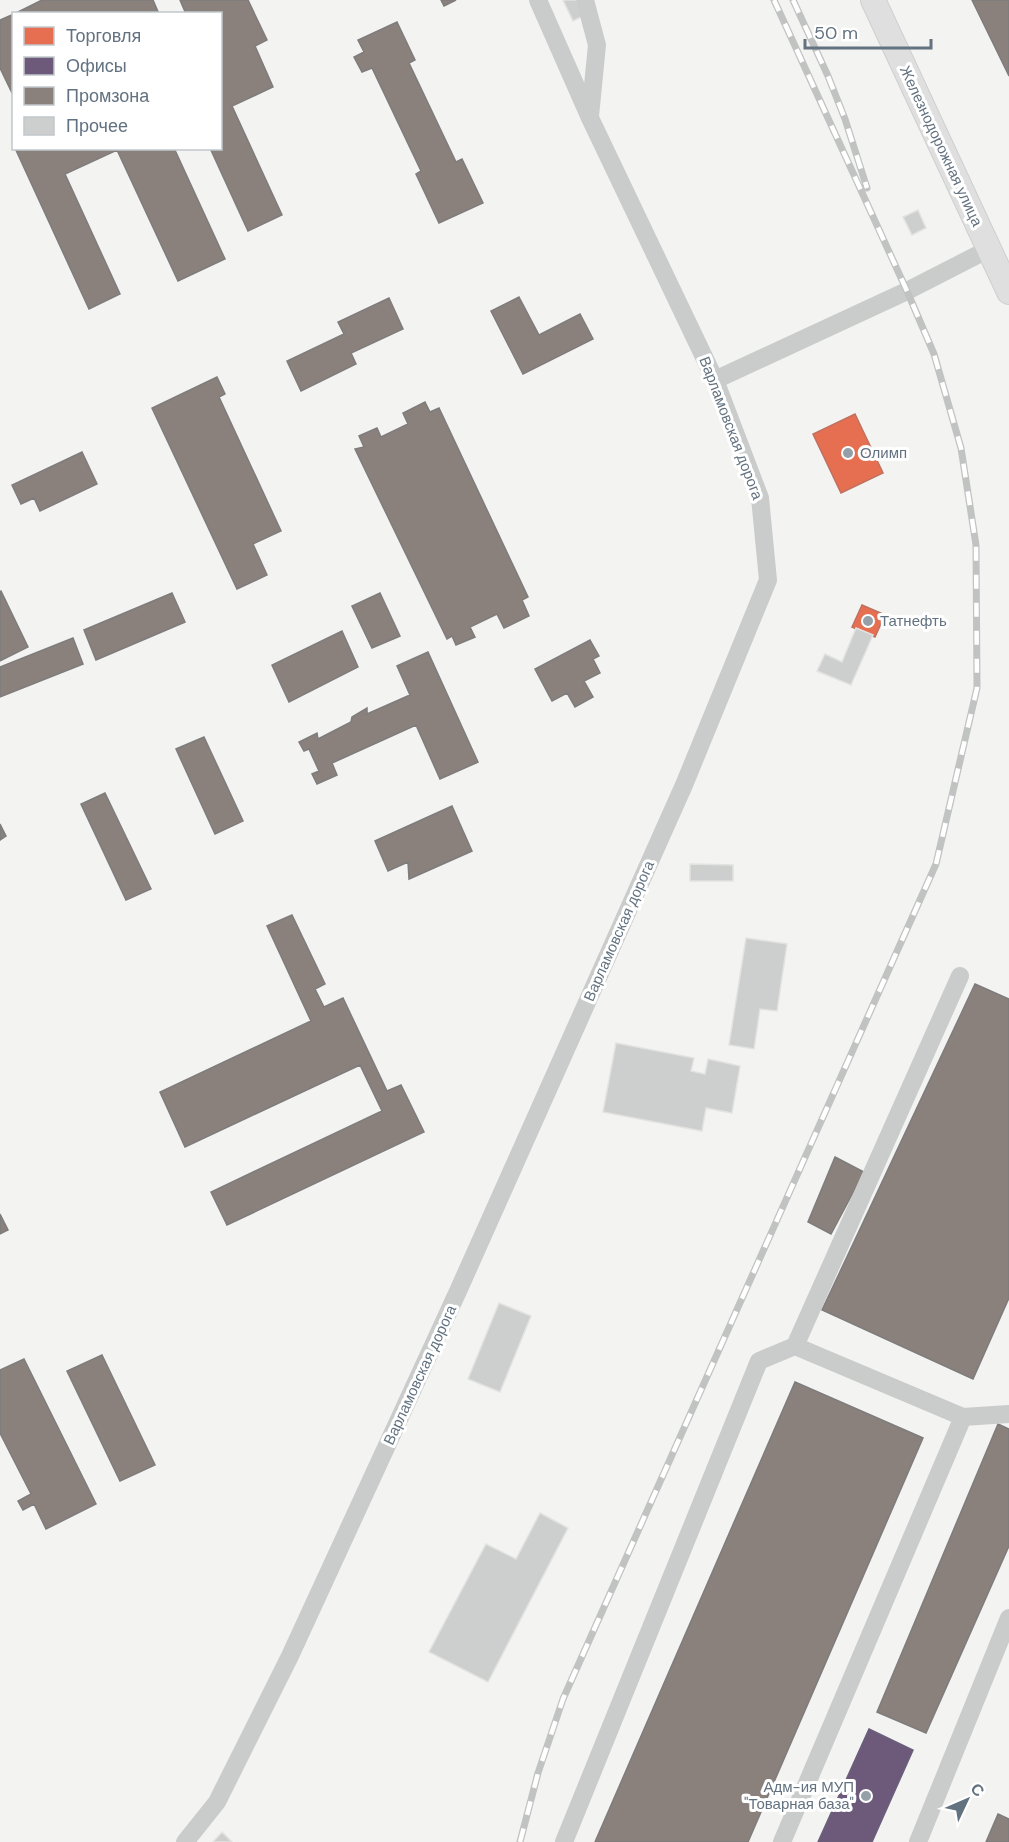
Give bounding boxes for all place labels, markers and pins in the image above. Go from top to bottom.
place label: Олимп [860,443,907,463]
marker: Олимп [841,446,855,460]
place label: Татнефть [880,611,947,631]
marker: Татнефть [861,614,875,628]
place label: Адм-ия МУП "Товарная база" [744,1777,854,1814]
marker: Адм-ия МУП "Товарная база" [859,1789,873,1803]

